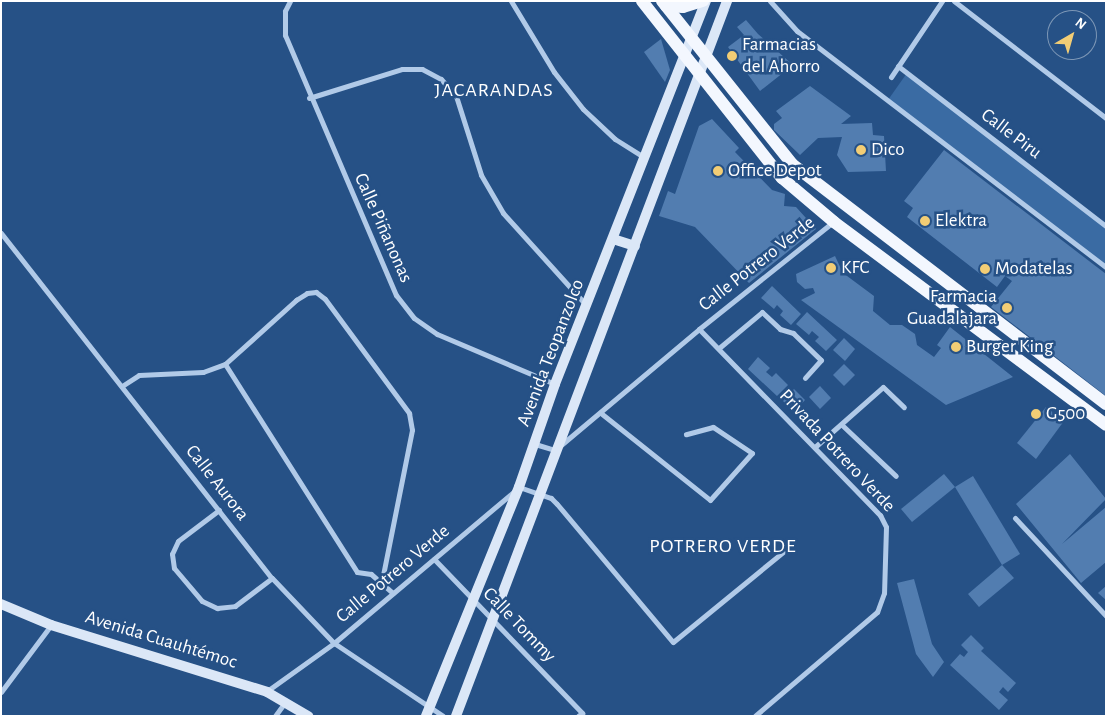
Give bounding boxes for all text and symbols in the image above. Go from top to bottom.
north arrow [1047,10,1097,60]
text: N [1072,15,1089,32]
place label: Farmacias del Ahorro [742,34,820,78]
marker: Farmacias del Ahorro [726,50,738,62]
district label: JACARANDAS [433,78,555,102]
street label: Calle Piru [976,104,1046,164]
place label: Dico [871,139,905,161]
marker: Dico [855,144,867,156]
place label: Office Depot [728,160,822,182]
marker: Office Depot [712,165,724,177]
street label: Calle Piñanonas [349,170,417,286]
place label: Elektra [935,210,987,232]
street label: Calle Potrero Verde [694,212,820,316]
marker: Elektra [919,215,931,227]
place label: KFC [841,257,869,279]
place label: Modatelas [995,258,1073,280]
marker: KFC [825,262,837,274]
marker: Modatelas [979,263,991,275]
street label: Avenida Teopanzolco [512,276,590,430]
place label: Farmacia Guadalajara [907,286,997,330]
marker: Farmacia Guadalajara [1001,302,1013,314]
place label: Burger King [966,336,1053,358]
marker: Burger King [950,341,962,353]
street label: Privada Potrero Verde [774,385,900,517]
place label: G500 [1046,403,1085,425]
marker: G500 [1030,408,1042,420]
street label: Calle Aurora [180,441,254,525]
street label: Calle Potrero Verde [332,520,454,628]
district label: POTRERO VERDE [648,534,798,558]
street label: Calle Tommy [478,583,560,667]
street label: Avenida Cuauhtémoc [82,606,240,674]

